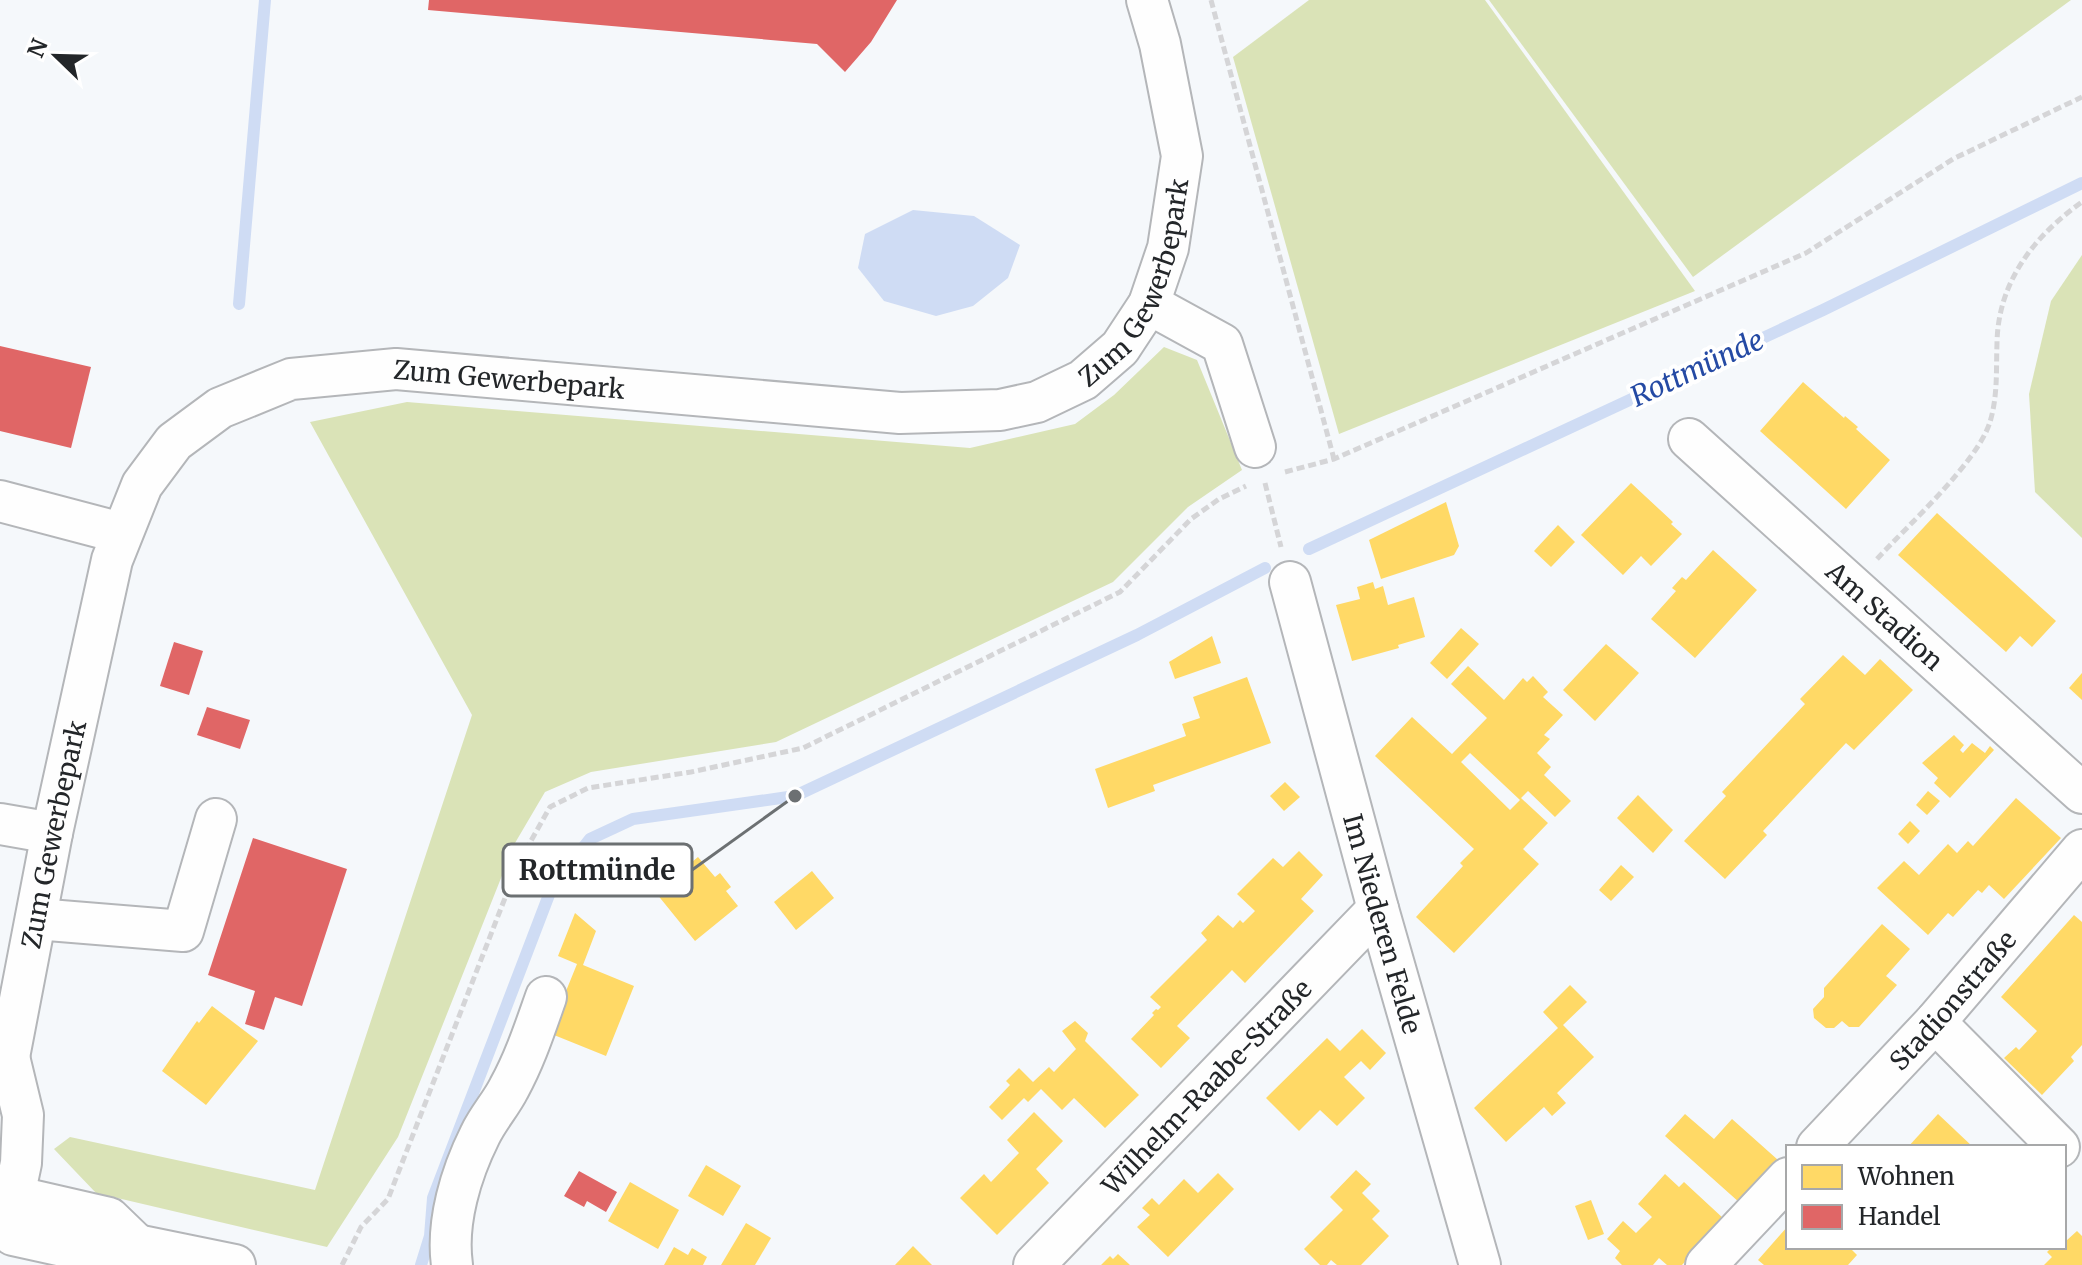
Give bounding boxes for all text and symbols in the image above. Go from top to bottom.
north arrow [16,16,96,96]
text: N [21,34,54,62]
street label: Zum Gewerbepark [1071,176,1195,393]
water label: Rottmünde [1625,322,1769,414]
street label: Zum Gewerbepark [392,352,627,405]
street label: Am Stadion [1819,554,1951,677]
street label: Zum Gewerbepark [14,717,93,951]
street label: Im Niederen Felde [1337,810,1429,1037]
callout: Rottmünde [503,844,692,896]
text: Rottmünde [519,852,675,888]
street label: Stadionstraße [1882,923,2023,1077]
street label: Wilhelm-Raabe-Straße [1094,972,1318,1202]
legend [1786,1145,2066,1249]
text: Wohnen [1857,1161,1955,1192]
text: Handel [1858,1201,1940,1232]

